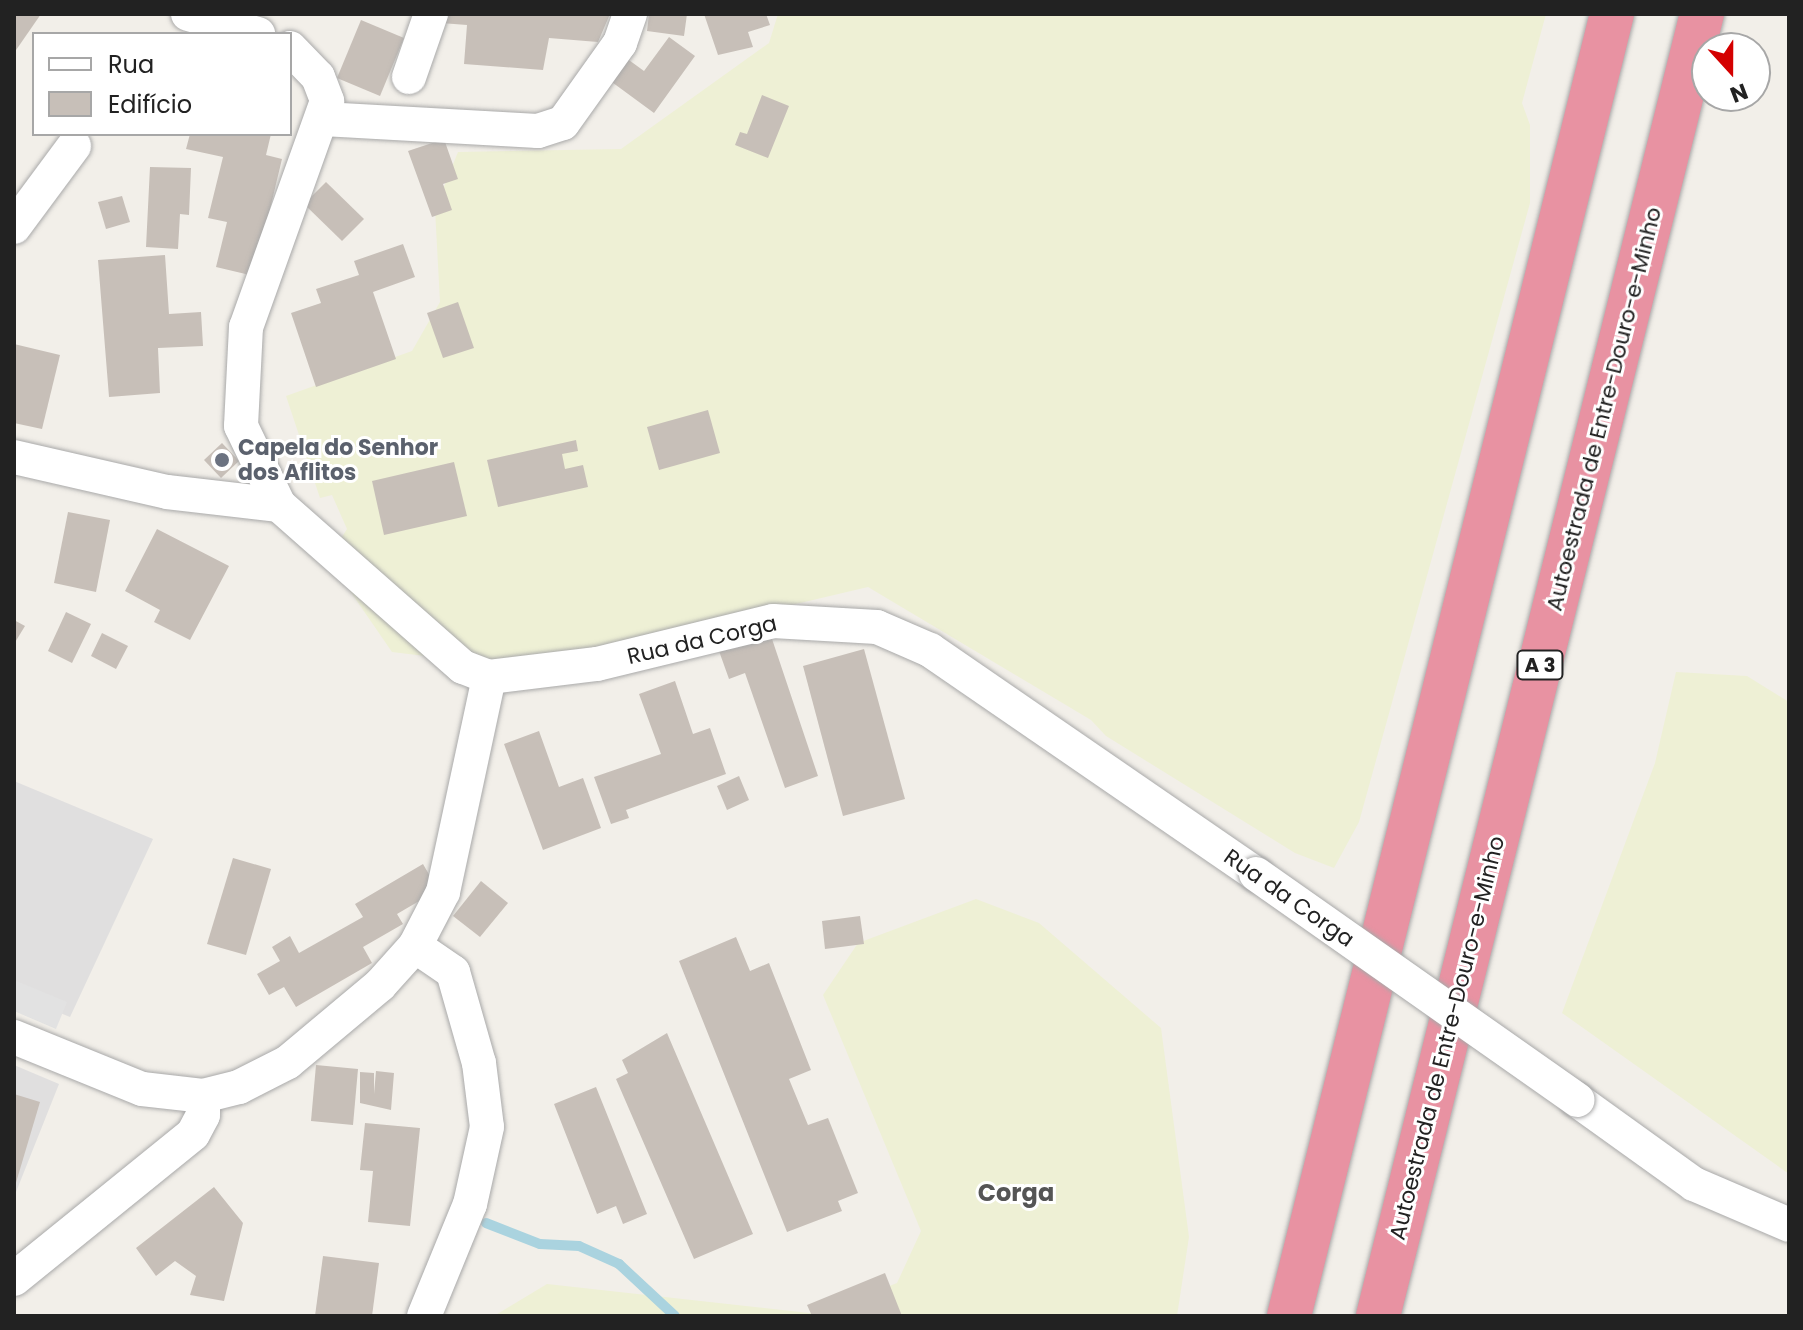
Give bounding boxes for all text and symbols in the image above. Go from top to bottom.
legend [32,32,292,136]
north arrow [1691,32,1771,112]
text: Rua [108,48,154,81]
text: N [1726,76,1752,110]
text: Edifício [108,88,192,121]
street label: Autoestrada de Entre-Douro-e-Minho [1541,204,1667,614]
place label: Capela do Senhor dos Aflitos [238,434,438,486]
marker: Capela do Senhor dos Aflitos [213,451,231,469]
street label: Rua da Corga [625,610,779,670]
road number: A 3 [1516,649,1564,681]
street label: Autoestrada de Entre-Douro-e-Minho [1384,833,1510,1243]
street label: Rua da Corga [1219,843,1359,953]
district label: Corga [978,1179,1054,1207]

